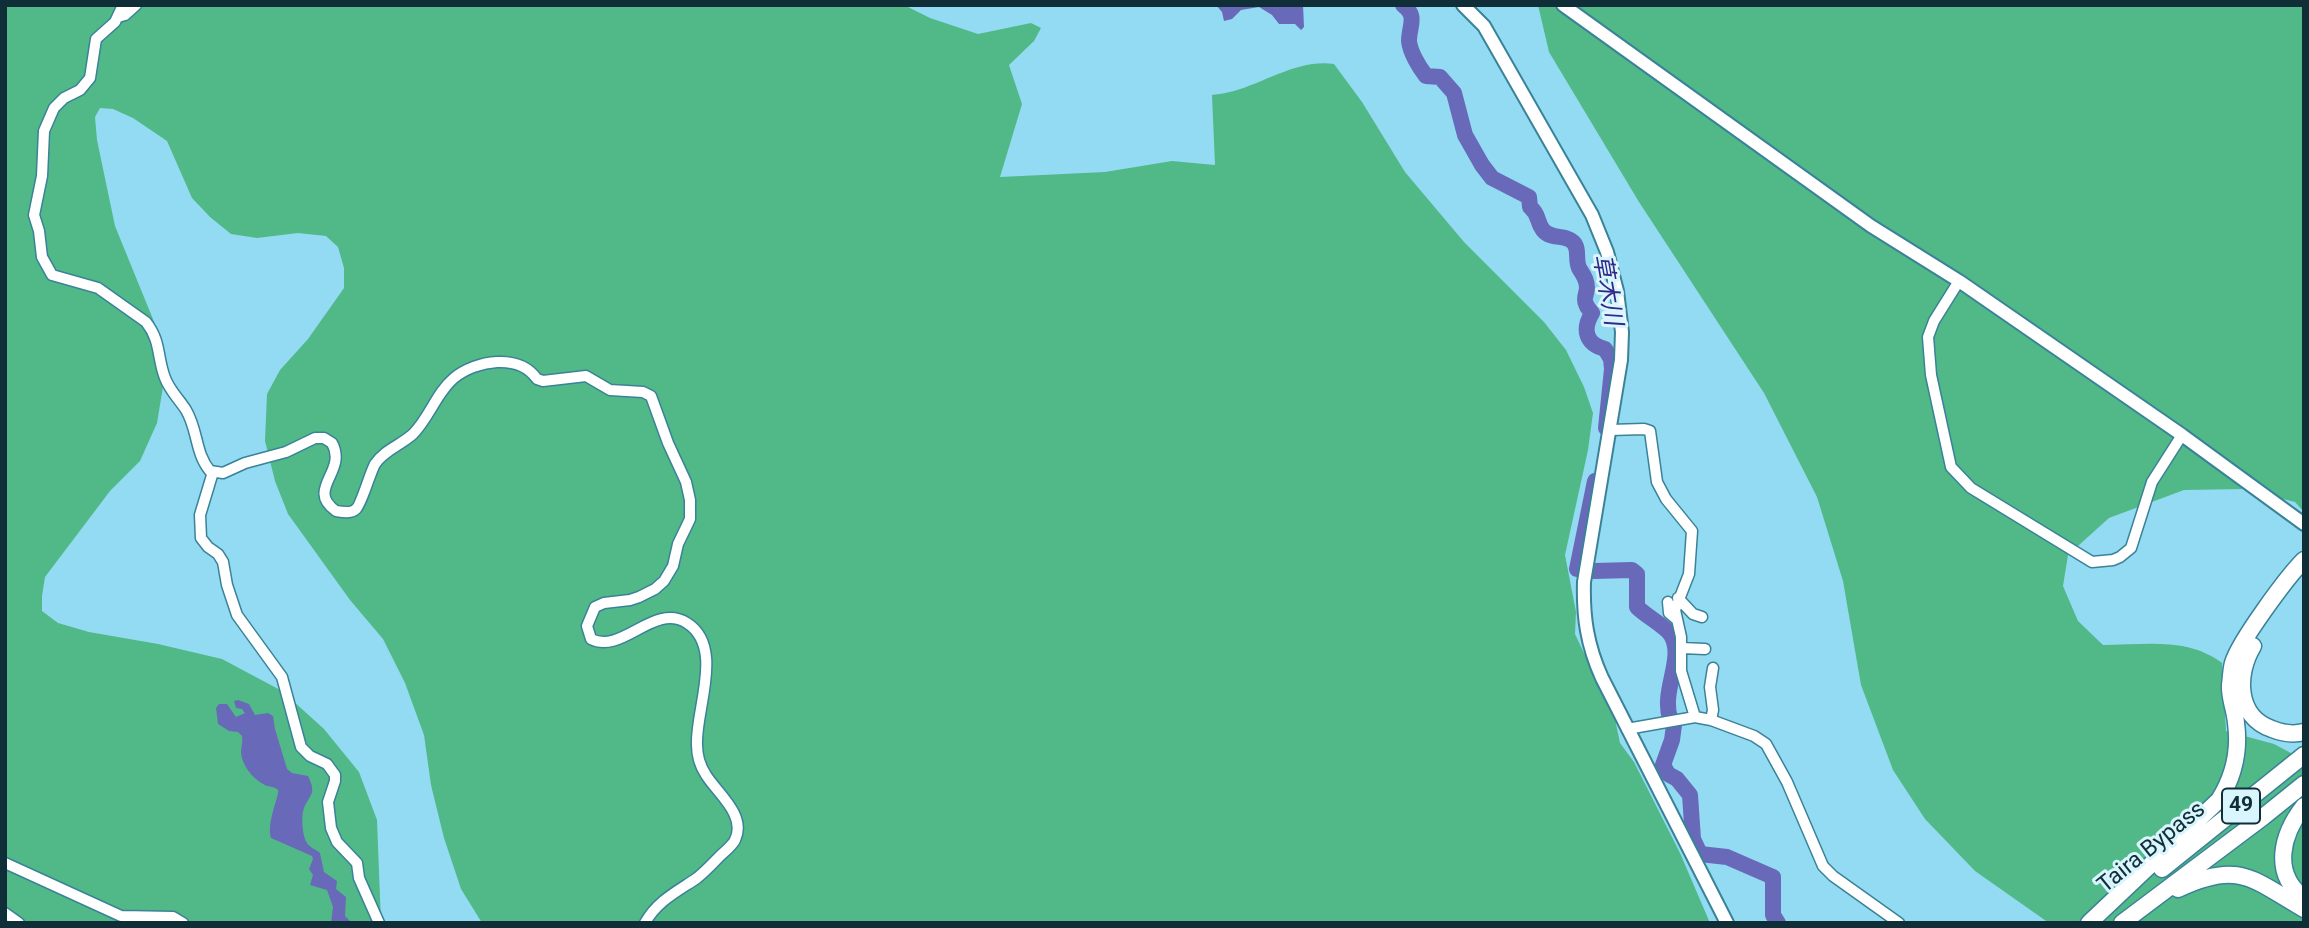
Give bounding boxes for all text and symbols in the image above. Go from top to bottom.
water label: 草木川 [1586,252,1626,328]
road number: 49 [2222,788,2260,824]
street label: Taira Bypass [2093,796,2211,900]

